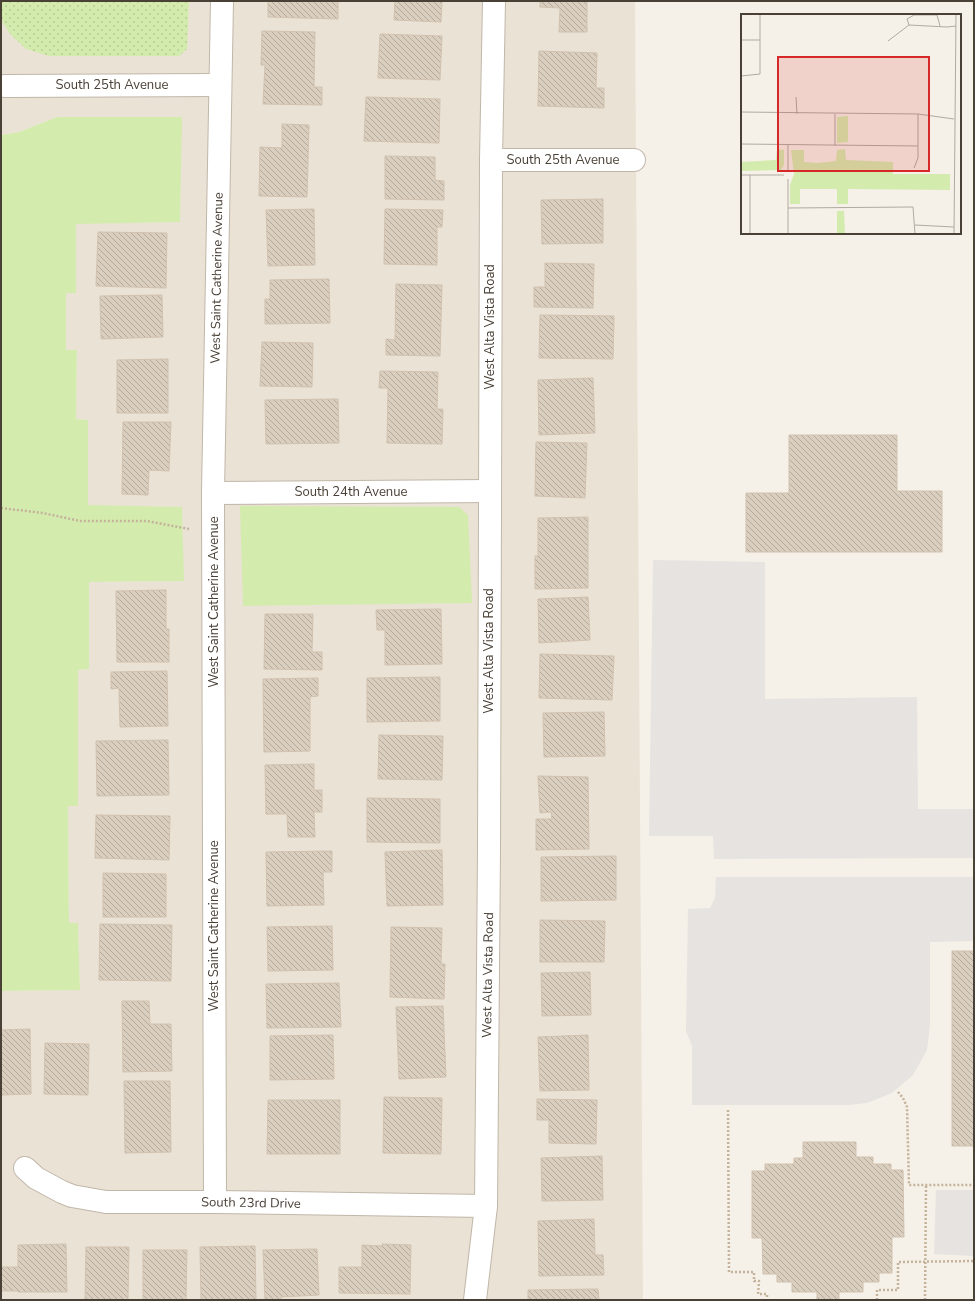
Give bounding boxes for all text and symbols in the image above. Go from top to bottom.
inset map [741,14,961,234]
street label: South 25th Avenue [56,76,169,94]
street label: South 25th Avenue [507,151,620,169]
street label: West Saint Catherine Avenue [207,192,227,364]
street label: West Alta Vista Road [481,264,499,390]
street label: South 24th Avenue [295,483,408,501]
street label: West Saint Catherine Avenue [205,516,223,688]
street label: West Alta Vista Road [480,588,498,714]
street label: West Saint Catherine Avenue [205,840,223,1012]
street label: West Alta Vista Road [478,912,498,1038]
street label: South 23rd Drive [201,1193,301,1213]

